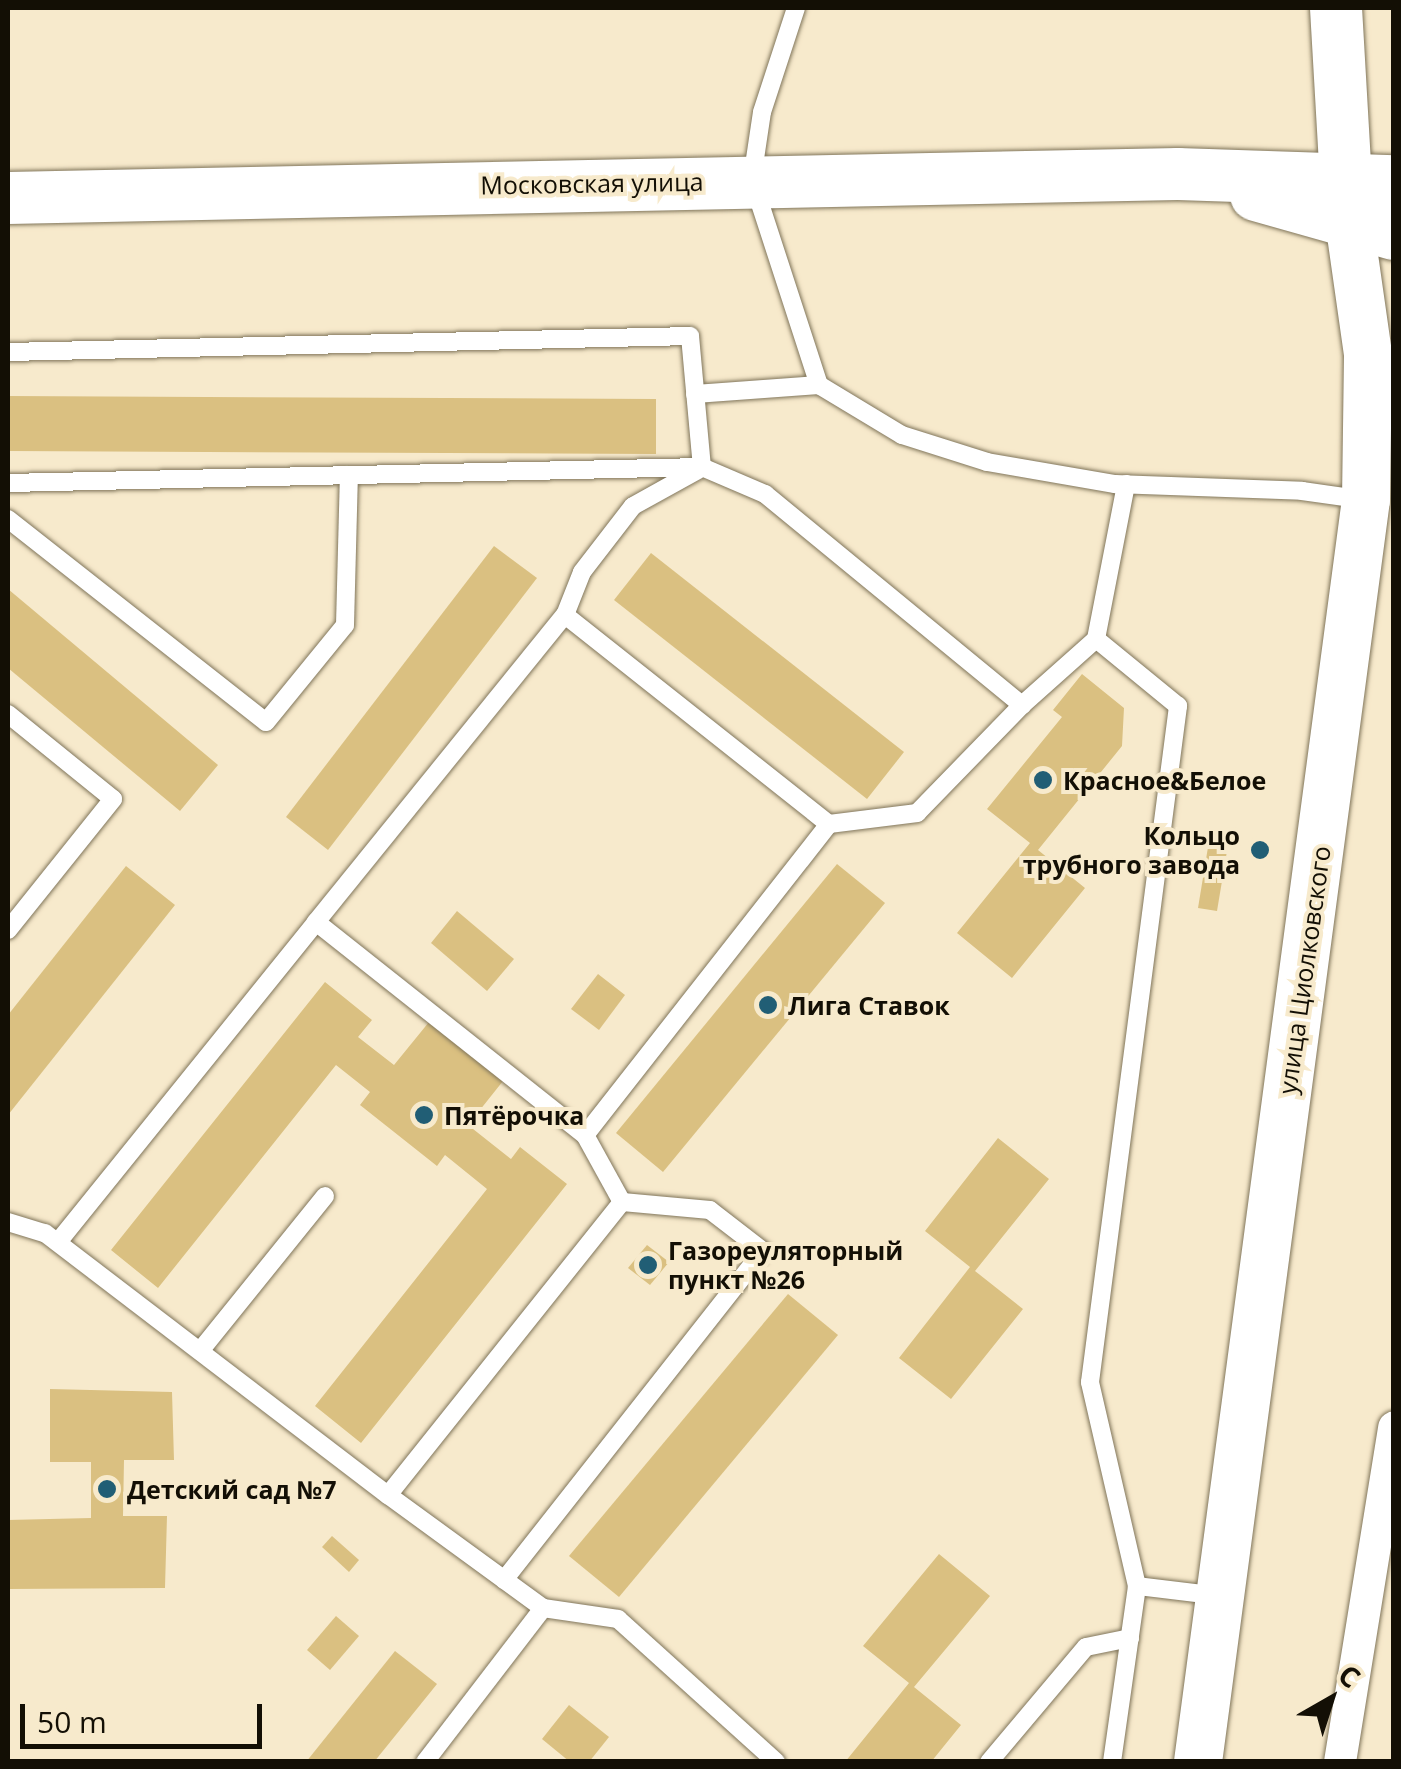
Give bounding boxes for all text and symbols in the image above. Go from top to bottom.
street label: Московская улица [480,166,704,200]
place label: Красное&Белое [1063,765,1266,795]
marker: Красное&Белое [1032,769,1054,791]
place label: Кольцо трубного завода [1023,821,1240,880]
marker: Кольцо трубного завода [1249,839,1271,861]
street label: улица Циолковского [1272,844,1336,1096]
place label: Лига Ставок [788,990,950,1020]
marker: Лига Ставок [757,994,779,1016]
place label: Пятёрочка [444,1100,584,1130]
marker: Пятёрочка [413,1104,435,1126]
place label: Газореуляторный пункт №26 [668,1236,903,1295]
marker: Газореуляторный пункт №26 [637,1254,659,1276]
place label: Детский сад №7 [127,1474,337,1504]
marker: Детский сад №7 [96,1478,118,1500]
north arrow [1281,1649,1381,1749]
text: С [1331,1655,1369,1696]
scale bar [25,1684,268,1746]
text: 50 m [37,1701,107,1742]

